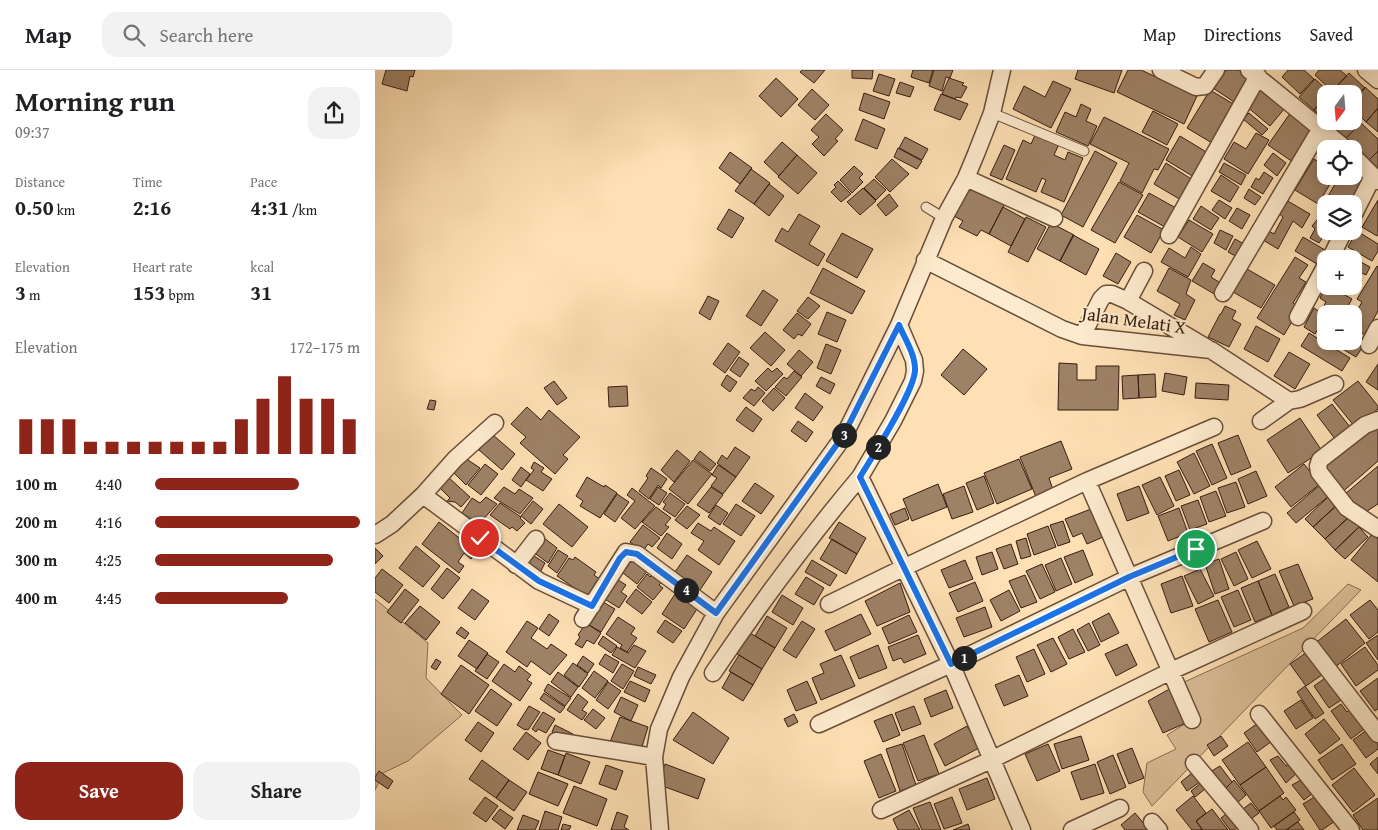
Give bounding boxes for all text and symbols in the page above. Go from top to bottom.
search box [102,12,452,57]
text: Map [25,17,72,52]
icon: search [120,21,148,49]
text: Search here [160,21,253,49]
text: Map [1143,21,1176,48]
text: Directions [1204,21,1281,48]
text: Saved [1309,21,1353,48]
text: Morning run [15,80,175,121]
north arrow [1317,85,1363,130]
map controls [1317,85,1362,350]
button: share [308,87,360,139]
text: 09:37 [15,120,50,144]
button: locate [1317,140,1362,185]
text: Distance [15,172,65,192]
text: Time [133,172,162,192]
text: Pace [250,172,277,192]
text: 0.50 [15,192,54,223]
text: 2:16 [133,192,171,223]
text: 4:31 [250,192,289,223]
button: layers [1317,195,1362,240]
text: km [54,200,75,220]
text: /km [289,200,317,220]
button: + [1317,250,1362,295]
text: Elevation [15,257,70,277]
text: Heart rate [133,257,193,277]
text: kcal [250,257,274,277]
text: 3 [15,277,26,308]
text: 153 [133,277,165,308]
text: 31 [250,277,272,308]
text: m [26,285,40,305]
text: bpm [165,285,195,305]
street label: Jalan Melati X [1078,299,1188,341]
button: − [1317,305,1362,350]
text: Elevation [15,335,78,359]
text: 172–175 m [290,335,360,359]
pin: 3 [831,422,857,448]
text: 3 [841,425,848,445]
pin: 2 [865,434,891,460]
text: 2 [875,437,882,457]
text: 100 m [15,472,57,496]
text: 4:40 [95,472,122,496]
text: 200 m [15,510,57,534]
text: 4:16 [95,510,122,534]
pin [459,517,501,559]
icon: check [466,524,494,552]
pin [1175,528,1217,570]
icon: arrive [1182,535,1210,563]
text: 300 m [15,548,57,572]
text: 4:25 [95,548,122,572]
pin: 4 [673,578,699,602]
text: 4 [683,580,690,600]
text: 400 m [15,586,57,610]
text: 4:45 [95,586,122,610]
pin: 1 [951,646,977,670]
text: 1 [961,648,968,668]
button: Save [15,762,183,820]
button: Share [193,762,360,820]

